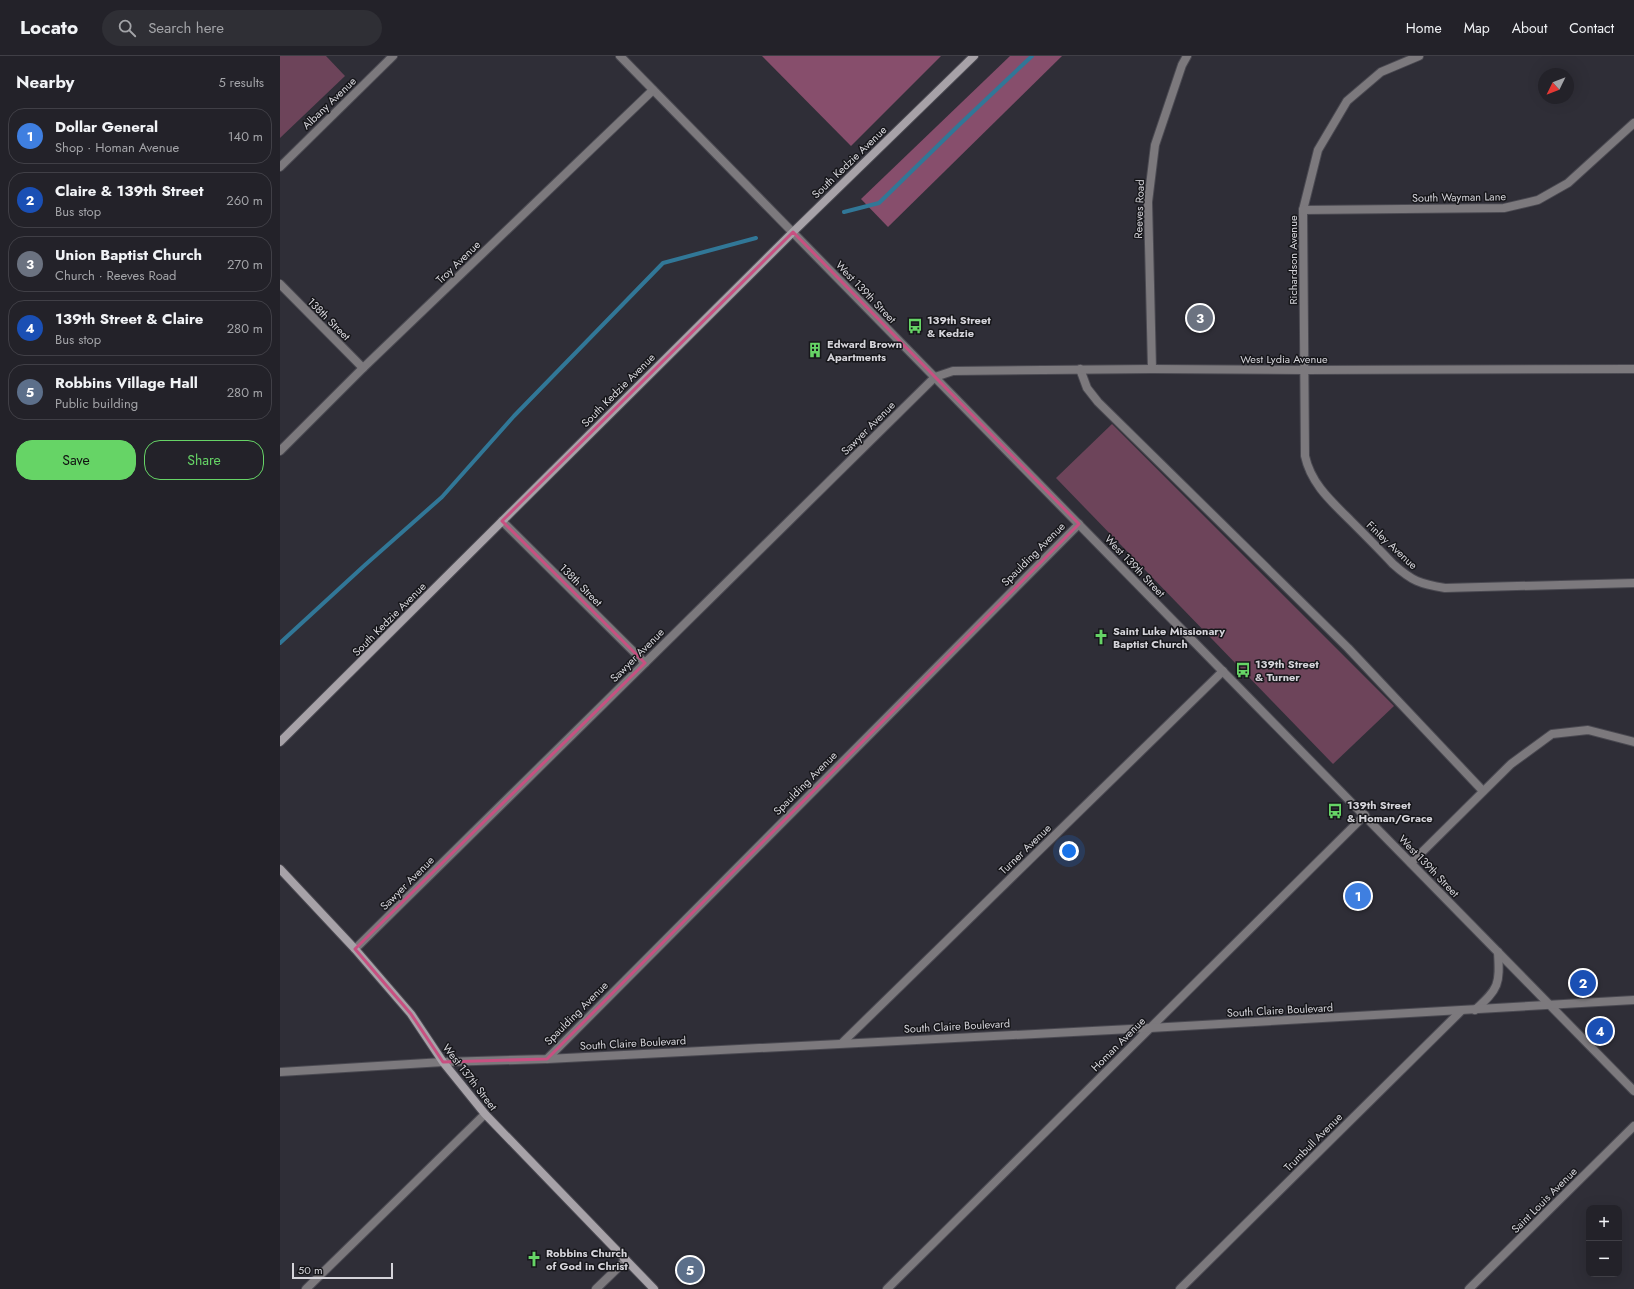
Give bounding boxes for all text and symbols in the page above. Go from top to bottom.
search box [102,10,382,46]
text: Locato [20,14,78,41]
icon: search [116,17,138,39]
text: Search here [148,17,224,39]
text: Home [1406,18,1442,38]
text: Map [1464,18,1490,38]
text: About [1512,18,1547,38]
text: Contact [1569,18,1614,38]
north arrow [1538,68,1574,104]
text: Nearby [16,70,74,94]
text: 5 results [218,73,264,92]
street label: Albany Avenue [298,73,360,133]
text: Dollar General [55,116,158,138]
street label: South Kedzie Avenue [808,122,890,202]
text: 1 [27,127,33,146]
text: 140 m [228,127,263,146]
text: Shop · Homan Avenue [55,138,179,157]
street label: Reeves Road [1130,179,1148,239]
text: Claire & 139th Street [55,180,203,202]
street label: South Wayman Lane [1412,188,1506,206]
text: 2 [26,191,34,210]
text: 260 m [226,191,263,210]
text: Bus stop [55,202,101,221]
street label: Richardson Avenue [1285,215,1301,305]
street label: Troy Avenue [432,237,484,287]
text: Union Baptist Church [55,244,202,266]
text: 3 [26,255,34,274]
text: 270 m [227,255,263,274]
street label: West 139th Street [832,257,900,327]
text: Church · Reeves Road [55,266,176,285]
street label: 138th Street [304,294,354,344]
pin: 3 [1187,303,1213,333]
text: 139th Street & Claire [55,308,203,330]
place label: 139th Street & Kedzie [927,312,991,341]
bus stop icon: 139th Street & Kedzie [906,317,924,335]
text: 4 [25,319,35,338]
text: 280 m [227,319,263,338]
text: Bus stop [55,330,101,349]
place label: Edward Brown Apartments [826,336,902,365]
building icon: Edward Brown Apartments [806,341,824,359]
street label: South Kedzie Avenue [578,349,659,430]
street label: West Lydia Avenue [1240,351,1328,367]
text: Robbins Village Hall [55,372,198,394]
text: 5 [26,383,34,402]
text: 280 m [227,383,263,402]
text: Public building [55,394,138,413]
street label: Sawyer Avenue [837,397,899,459]
button: Save [16,440,136,480]
button: Share [144,440,264,480]
street label: Finley Avenue [1363,517,1421,573]
street label: Spaulding Avenue [997,518,1069,590]
street label: West 139th Street [1101,531,1169,601]
street label: 138th Street [556,560,606,610]
street label: South Kedzie Avenue [349,578,430,659]
place label: Saint Luke Missionary Baptist Church [1113,623,1225,652]
street label: Sawyer Avenue [606,624,668,686]
church icon: Saint Luke Missionary Baptist Church [1092,628,1110,646]
place label: 139th Street & Turner [1255,656,1319,685]
bus stop icon: 139th Street & Turner [1234,661,1252,679]
street label: Spaulding Avenue [769,747,841,819]
place label: 139th Street & Homan/Grace [1347,797,1433,826]
bus stop icon: 139th Street & Homan/Grace [1326,802,1344,820]
street label: Turner Avenue [996,820,1055,878]
street label: West 139th Street [1395,831,1463,901]
your location [1059,841,1079,861]
street label: Sawyer Avenue [376,852,438,914]
pin: 1 [1345,881,1371,911]
pin: 2 [1570,968,1596,998]
street label: Spaulding Avenue [540,977,612,1049]
street label: South Claire Boulevard [1226,999,1334,1021]
street label: Homan Avenue [1087,1013,1149,1075]
street label: South Claire Boulevard [903,1015,1011,1037]
pin: 4 [1587,1016,1613,1046]
street label: South Claire Boulevard [579,1032,687,1054]
street label: West 137th Street [439,1040,501,1114]
street label: Trumbull Avenue [1280,1109,1346,1175]
street label: Saint Louis Avenue [1507,1163,1581,1237]
map controls [1586,1205,1622,1277]
button: + [1586,1205,1622,1241]
button: − [1586,1241,1622,1277]
place label: Robbins Church of God in Christ [546,1245,628,1274]
church icon: Robbins Church of God in Christ [525,1250,543,1268]
pin: 5 [677,1255,703,1285]
scale bar [292,1261,393,1280]
text: 50 m [298,1262,323,1278]

